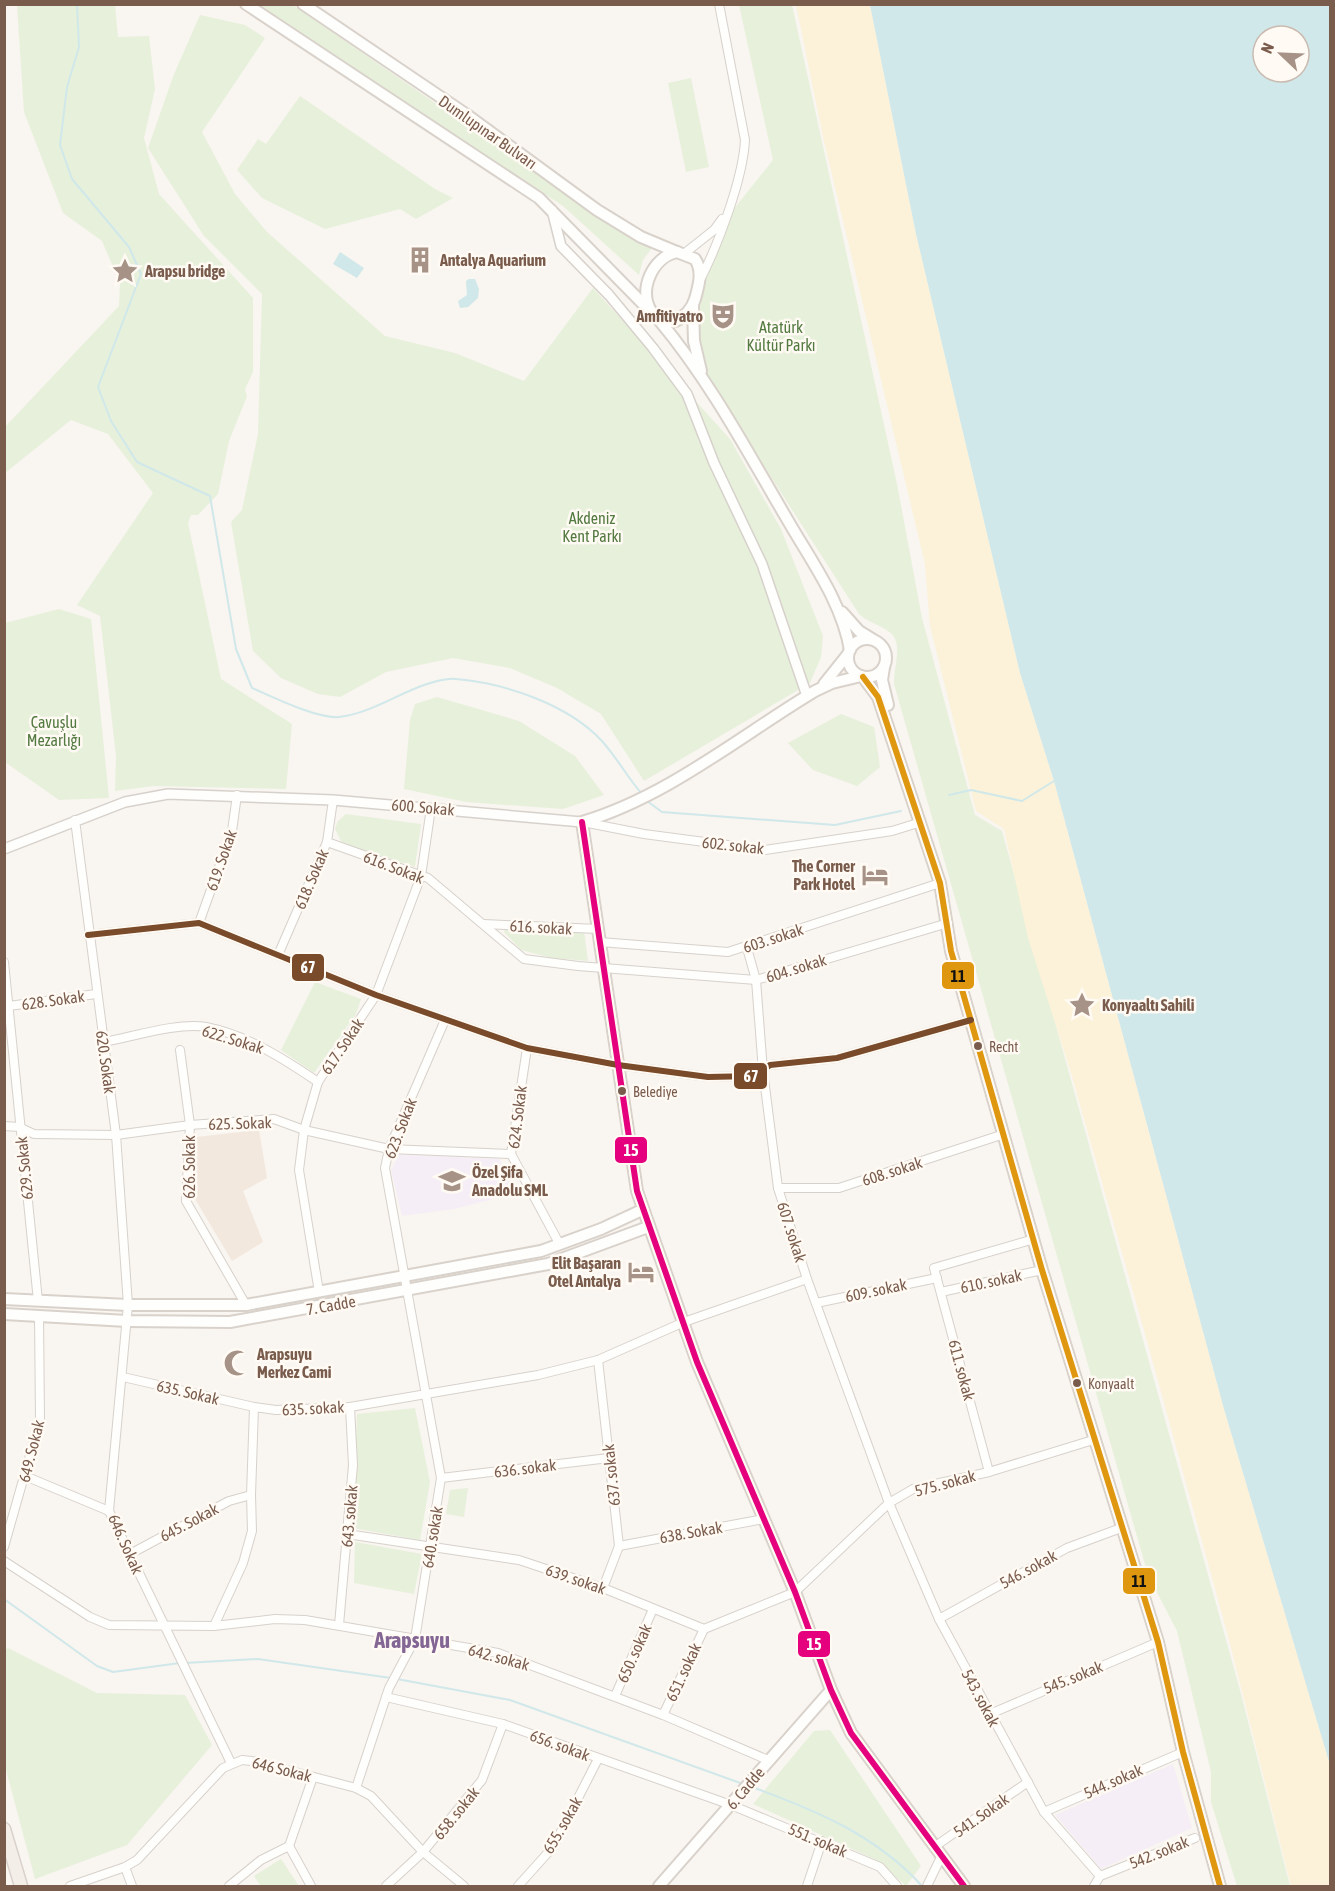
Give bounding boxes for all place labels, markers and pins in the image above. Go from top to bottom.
building icon: Antalya Aquarium [405,245,435,275]
place label: Antalya Aquarium [439,251,546,269]
place icon: Arapsu bridge [110,256,140,286]
place label: Arapsu bridge [144,262,225,280]
theatre icon: Amfitiyatro [708,301,738,331]
place label: Amfitiyatro [636,307,703,325]
place label: The Corner Park Hotel [792,857,856,893]
hotel icon: The Corner Park Hotel [860,860,890,890]
place icon: Konyaaltı Sahili [1067,990,1097,1020]
place label: Konyaaltı Sahili [1102,996,1195,1014]
place label: Recht [989,1039,1018,1055]
marker: Recht [972,1040,984,1052]
place label: Belediye [633,1084,678,1100]
marker: Belediye [616,1085,628,1097]
place label: Özel Şifa Anadolu SML [471,1163,549,1199]
school or university icon: Özel Şifa Anadolu SML [437,1166,467,1196]
place label: Elit Başaran Otel Antalya [548,1254,621,1290]
hotel icon: Elit Başaran Otel Antalya [626,1257,656,1287]
place label: Arapsuyu Merkez Cami [256,1345,332,1381]
mosque icon: Arapsuyu Merkez Cami [222,1348,252,1378]
place label: Konyaalt [1088,1376,1134,1392]
marker: Konyaalt [1071,1377,1083,1389]

